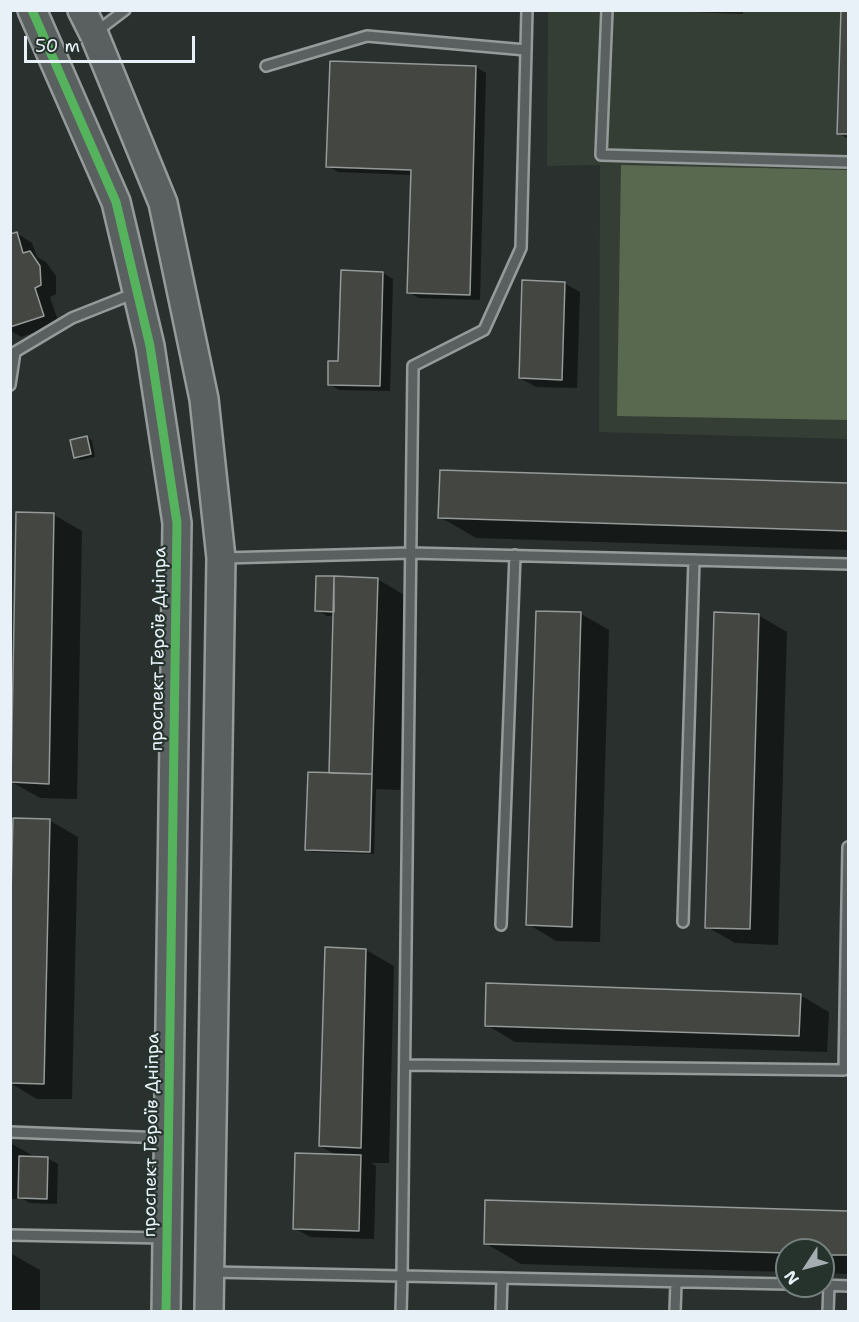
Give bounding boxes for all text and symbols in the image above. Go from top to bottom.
scale bar [27,24,198,62]
text: 50 m [35,34,80,58]
street label: проспект Героїв Дніпра [146,547,172,751]
street label: проспект Героїв Дніпра [139,1033,165,1237]
north arrow [775,1238,835,1298]
text: N [779,1266,804,1289]

